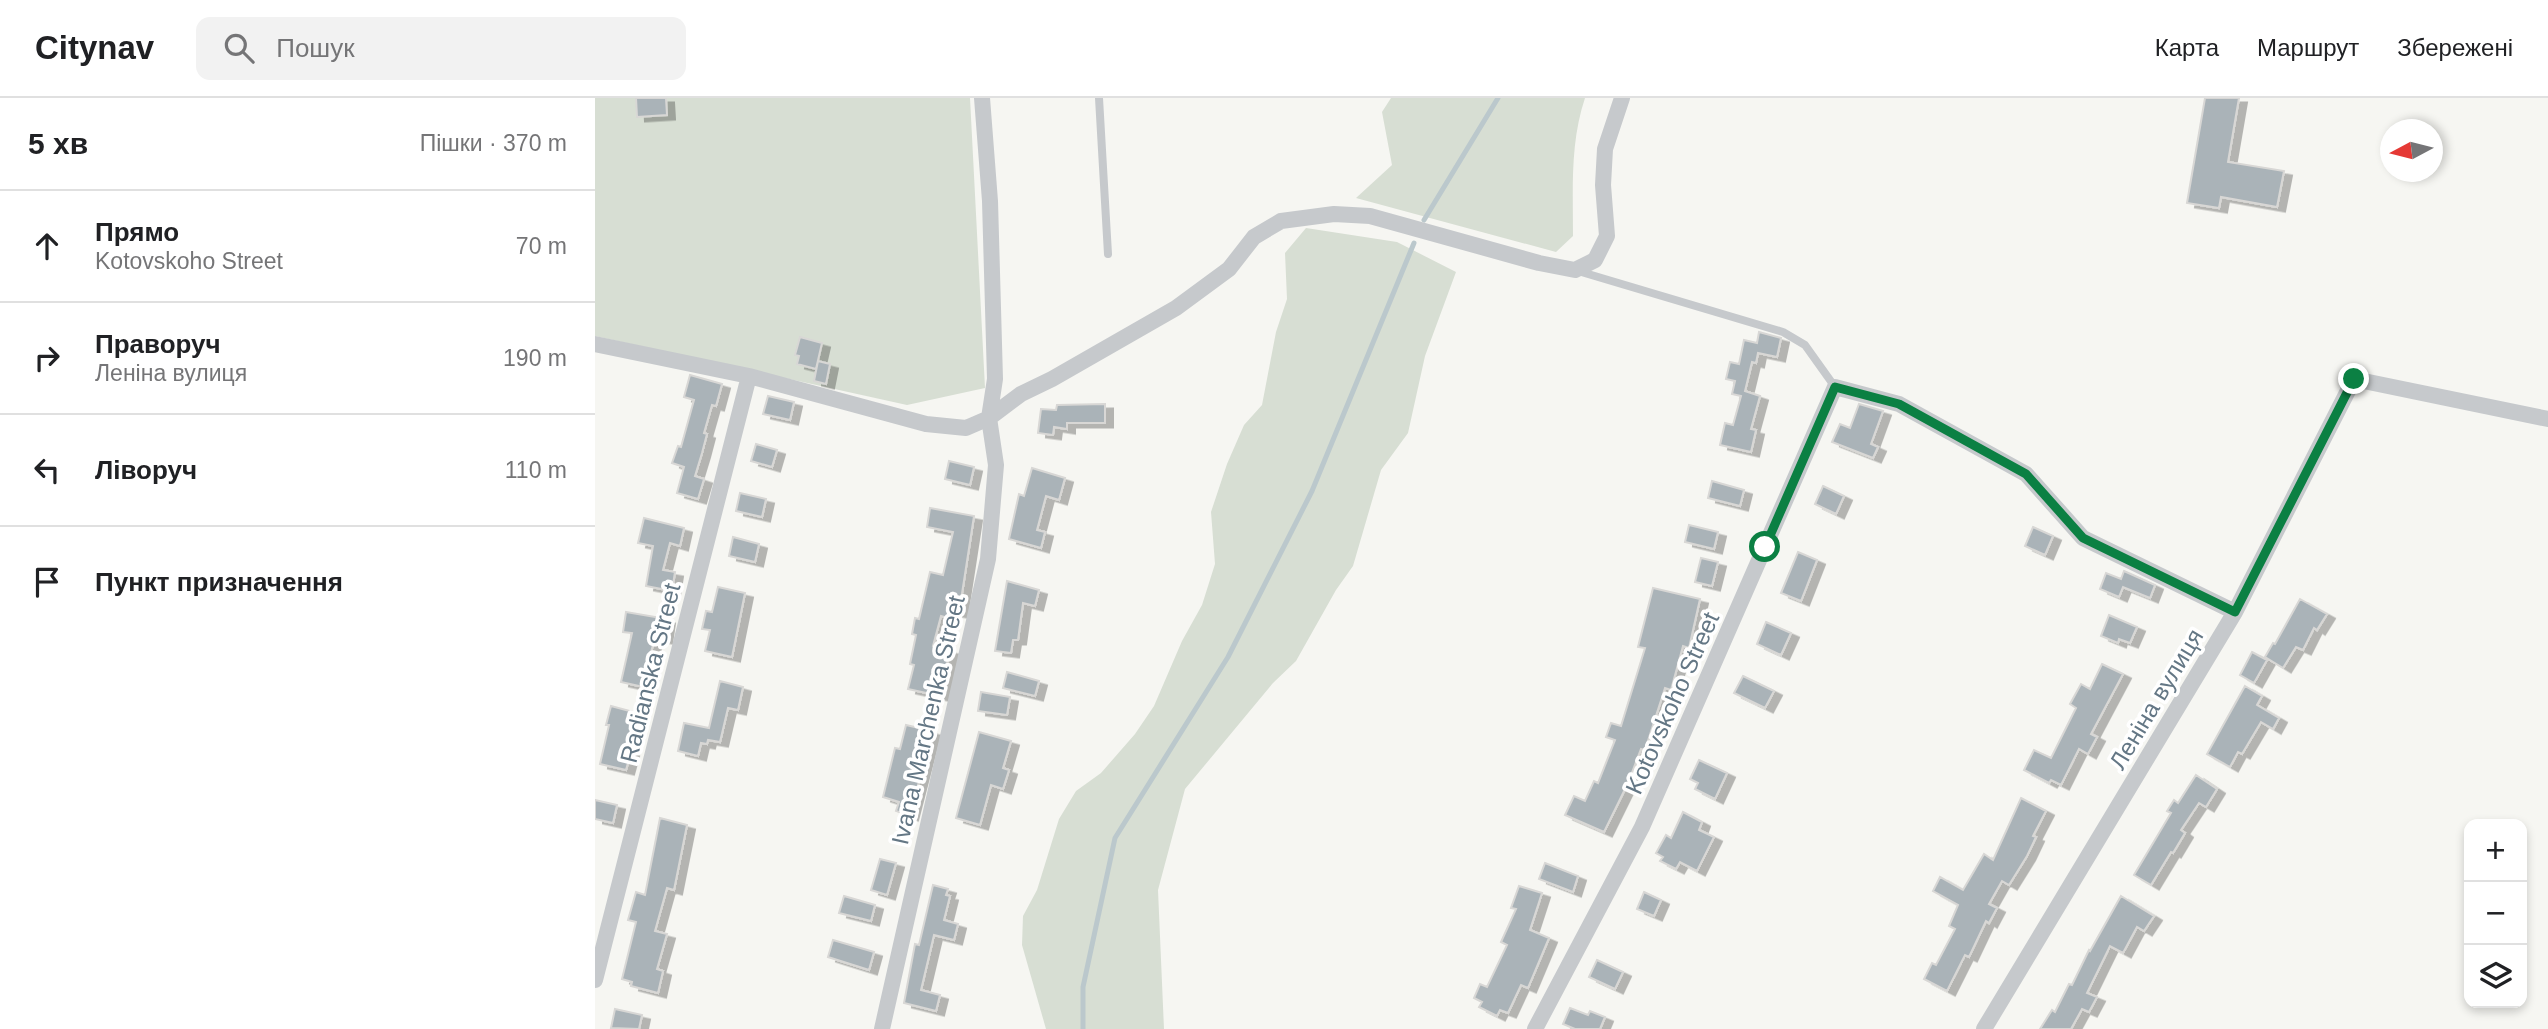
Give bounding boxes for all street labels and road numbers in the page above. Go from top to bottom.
street label: Radianska Street [615,580,685,766]
street label: Ivana Marchenka Street [886,593,970,847]
street label: Kotovskoho Street [1620,608,1724,798]
street label: Леніна вулиця [2104,624,2208,774]

